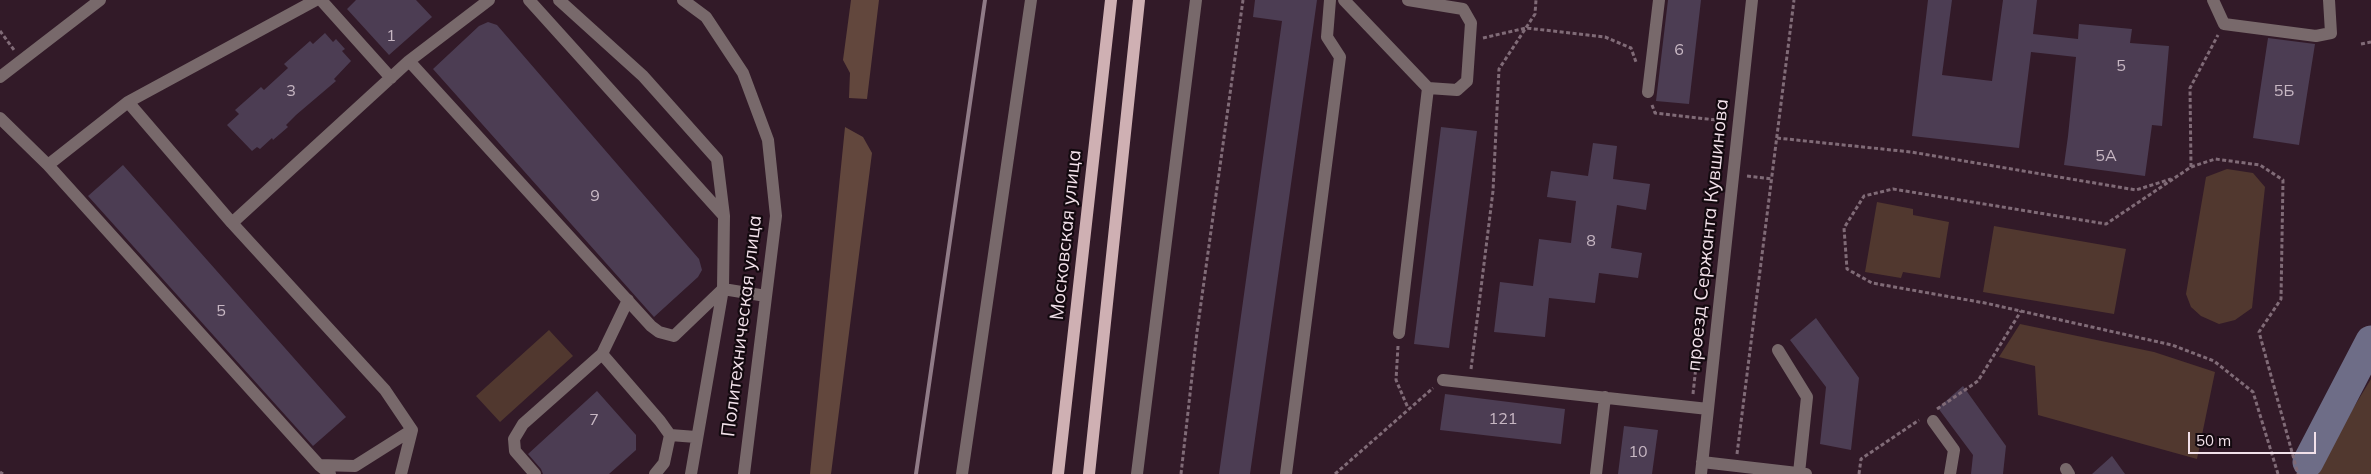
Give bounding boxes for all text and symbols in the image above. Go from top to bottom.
house number: 1 [386,26,396,46]
house number: 6 [1674,40,1684,60]
house number: 5 [2116,56,2126,76]
house number: 3 [286,81,296,101]
house number: 5Б [2274,81,2294,101]
street label: проезд Сержанта Кувшинова [1682,98,1734,372]
house number: 5А [2095,146,2117,166]
street label: Московская улица [1046,149,1086,321]
house number: 9 [590,186,600,206]
street label: Политехническая улица [717,214,767,438]
house number: 8 [1586,231,1596,251]
house number: 5 [216,301,226,321]
house number: 121 [1489,409,1517,429]
house number: 7 [589,410,599,430]
scale bar [2191,422,2318,454]
text: 50 m [2196,431,2231,450]
house number: 10 [1628,442,1648,462]

